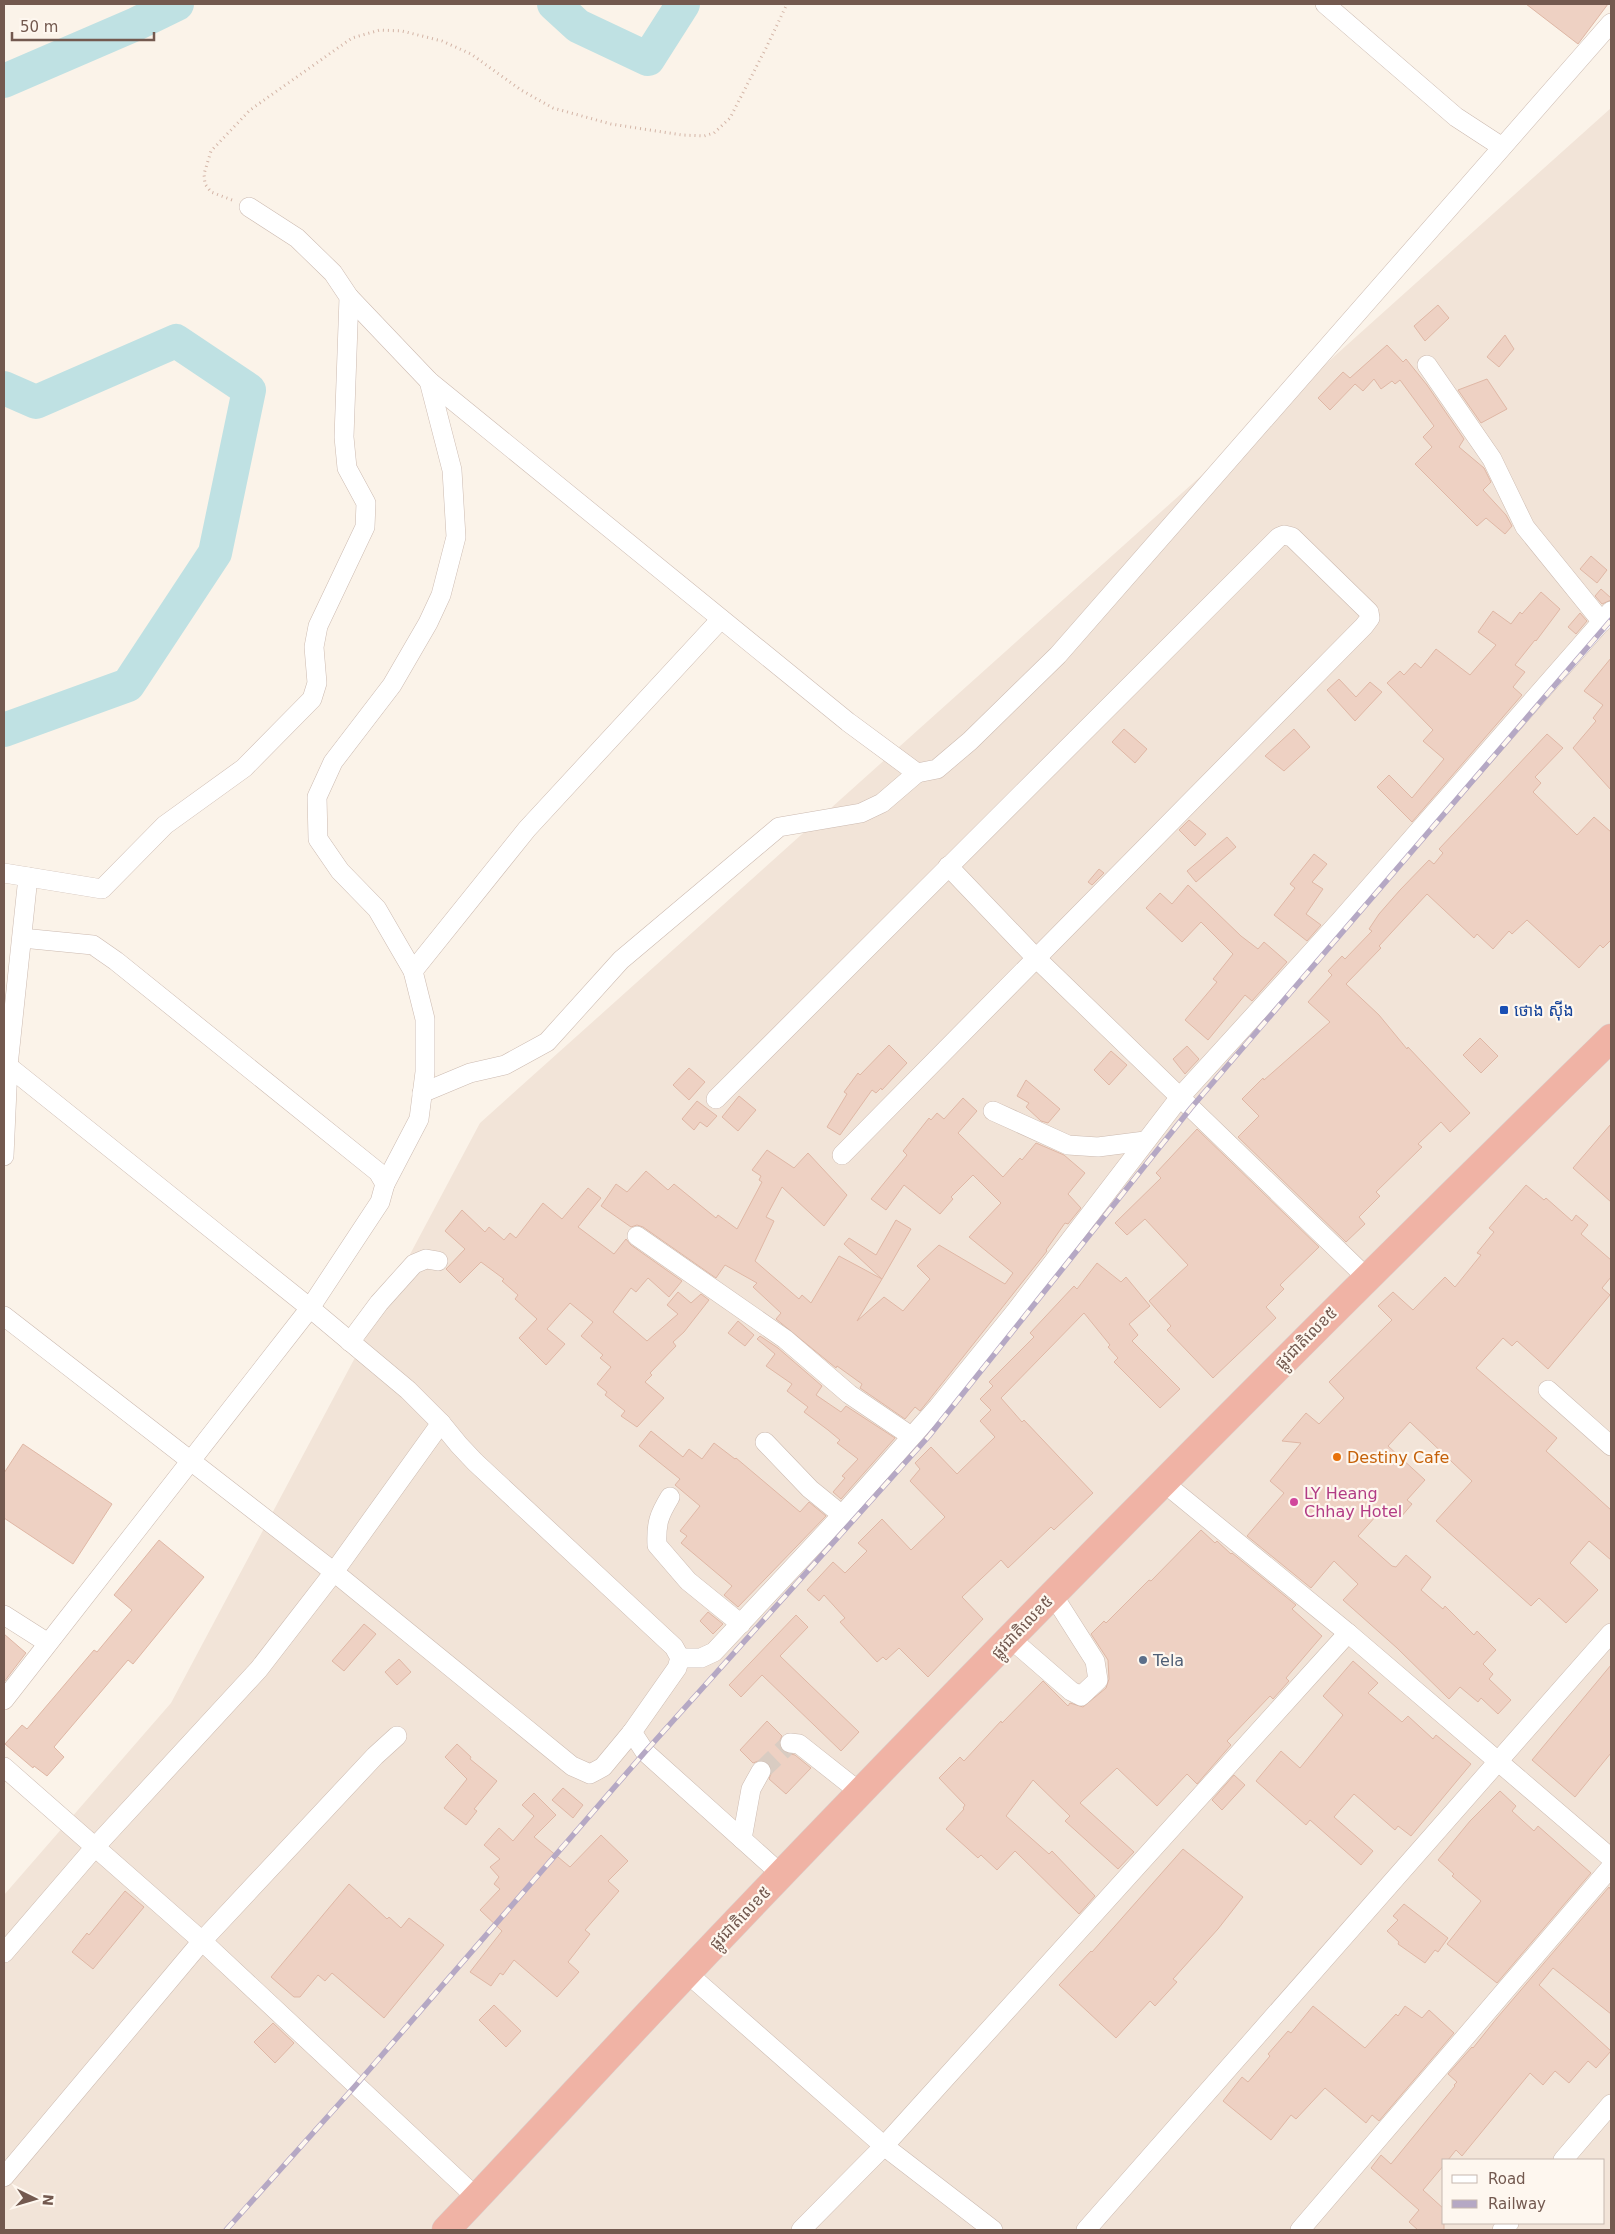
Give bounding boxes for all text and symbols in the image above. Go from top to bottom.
scale bar [12,10,155,42]
text: 50 m [20,18,58,36]
place label: ថោង ស៊ីង [1514,1000,1574,1021]
marker: ថោង ស៊ីង [1498,1004,1510,1016]
street label: ផ្លូវជាតិលេខ៥ [1271,1303,1344,1376]
place label: Destiny Cafe [1347,1448,1449,1467]
marker: Destiny Cafe [1331,1451,1343,1463]
place label: LY Heang Chhay Hotel [1304,1484,1402,1521]
marker: LY Heang Chhay Hotel [1288,1496,1300,1508]
street label: ផ្លូវជាតិលេខ៥ [987,1592,1060,1666]
place label: Tela [1152,1651,1184,1670]
marker: Tela [1137,1654,1149,1666]
street label: ផ្លូវជាតិលេខ៥ [705,1883,778,1957]
legend [1442,2159,1605,2224]
text: Road [1488,2170,1526,2188]
north arrow [10,2174,60,2224]
text: N [39,2194,56,2207]
text: Railway [1488,2195,1546,2213]

